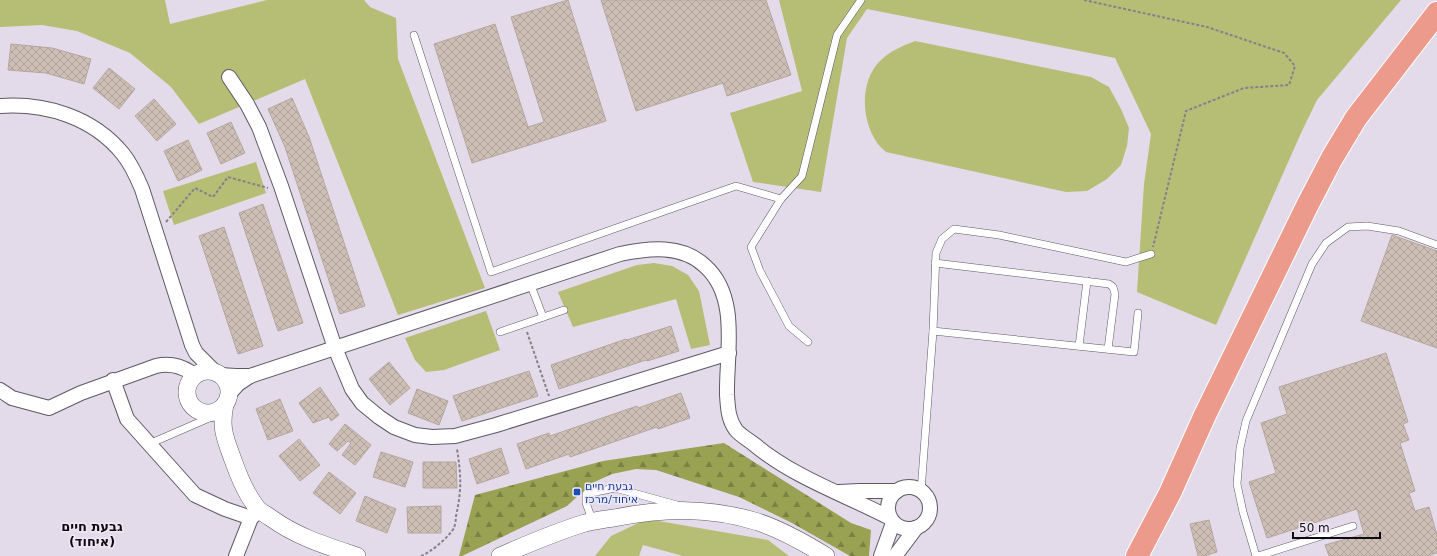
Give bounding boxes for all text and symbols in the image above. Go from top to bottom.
place label: גבעת חיים איחוד/מרכז [585,480,638,506]
marker: גבעת חיים איחוד/מרכז [572,487,582,497]
scale bar [1293,514,1380,540]
district label: גבעת חיים (איחוד) [61,519,123,549]
text: 50 m [1299,521,1330,535]

